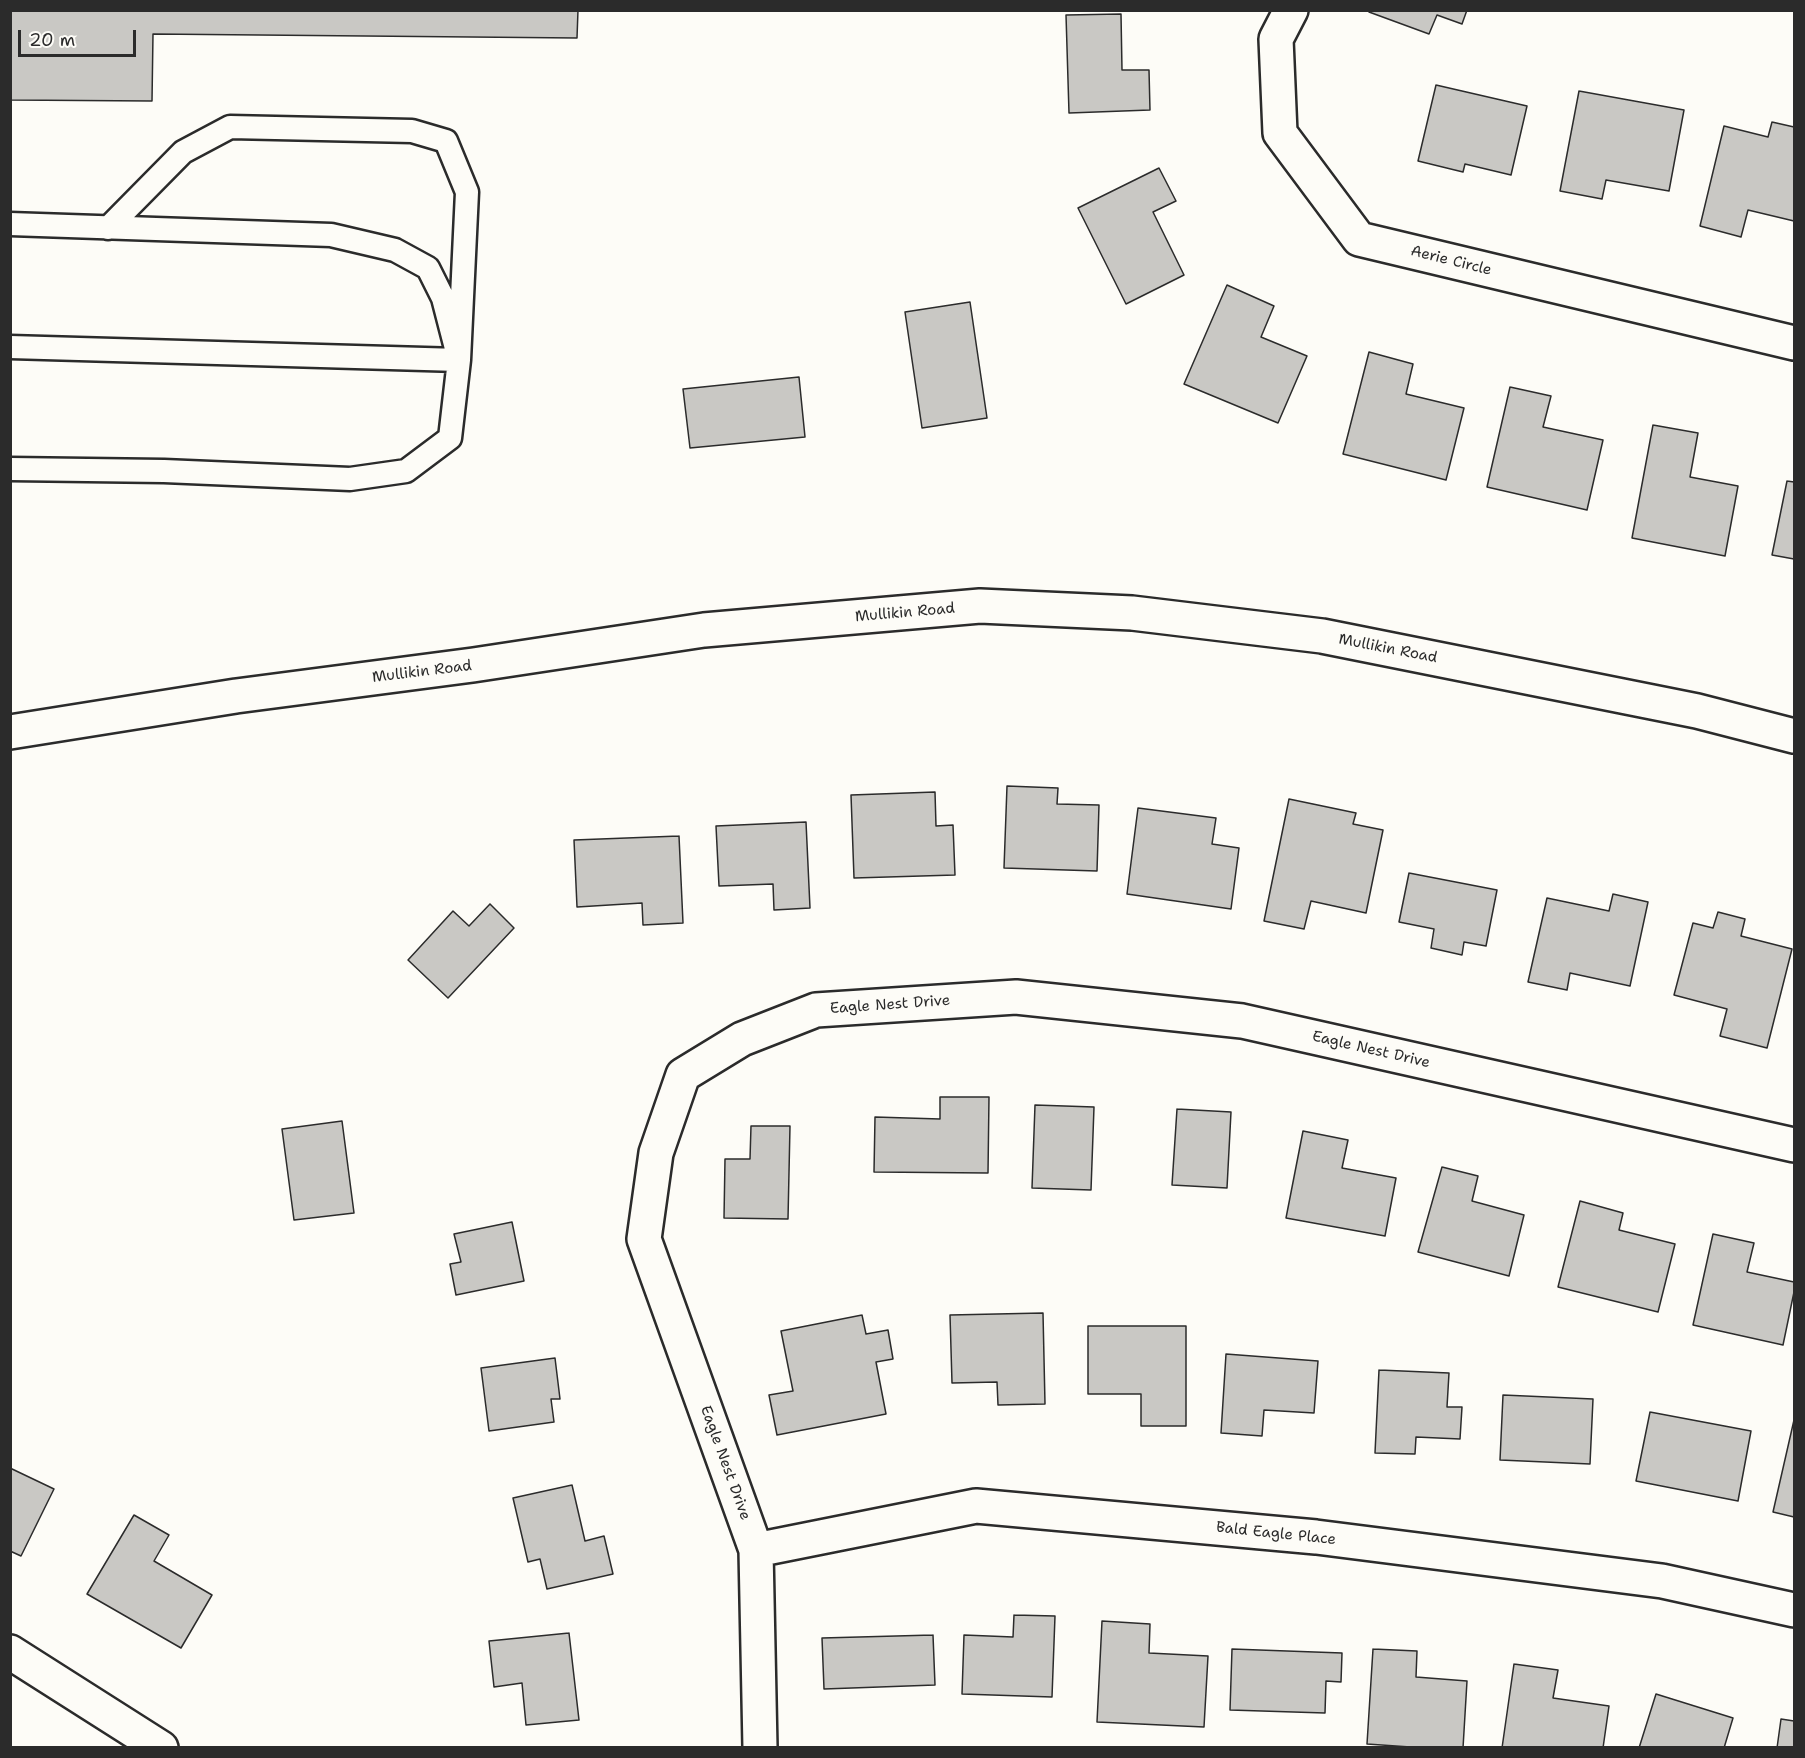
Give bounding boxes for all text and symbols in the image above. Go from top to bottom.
scale bar [21,18,140,56]
text: 20 m [29,28,75,52]
street label: Aerie Circle [1409,242,1493,280]
street label: Mullikin Road [854,600,956,626]
street label: Mullikin Road [1337,631,1439,667]
street label: Mullikin Road [371,657,473,687]
street label: Eagle Nest Drive [829,992,951,1018]
street label: Eagle Nest Drive [1310,1028,1432,1072]
street label: Eagle Nest Drive [696,1403,754,1523]
street label: Bald Eagle Place [1215,1519,1337,1549]

